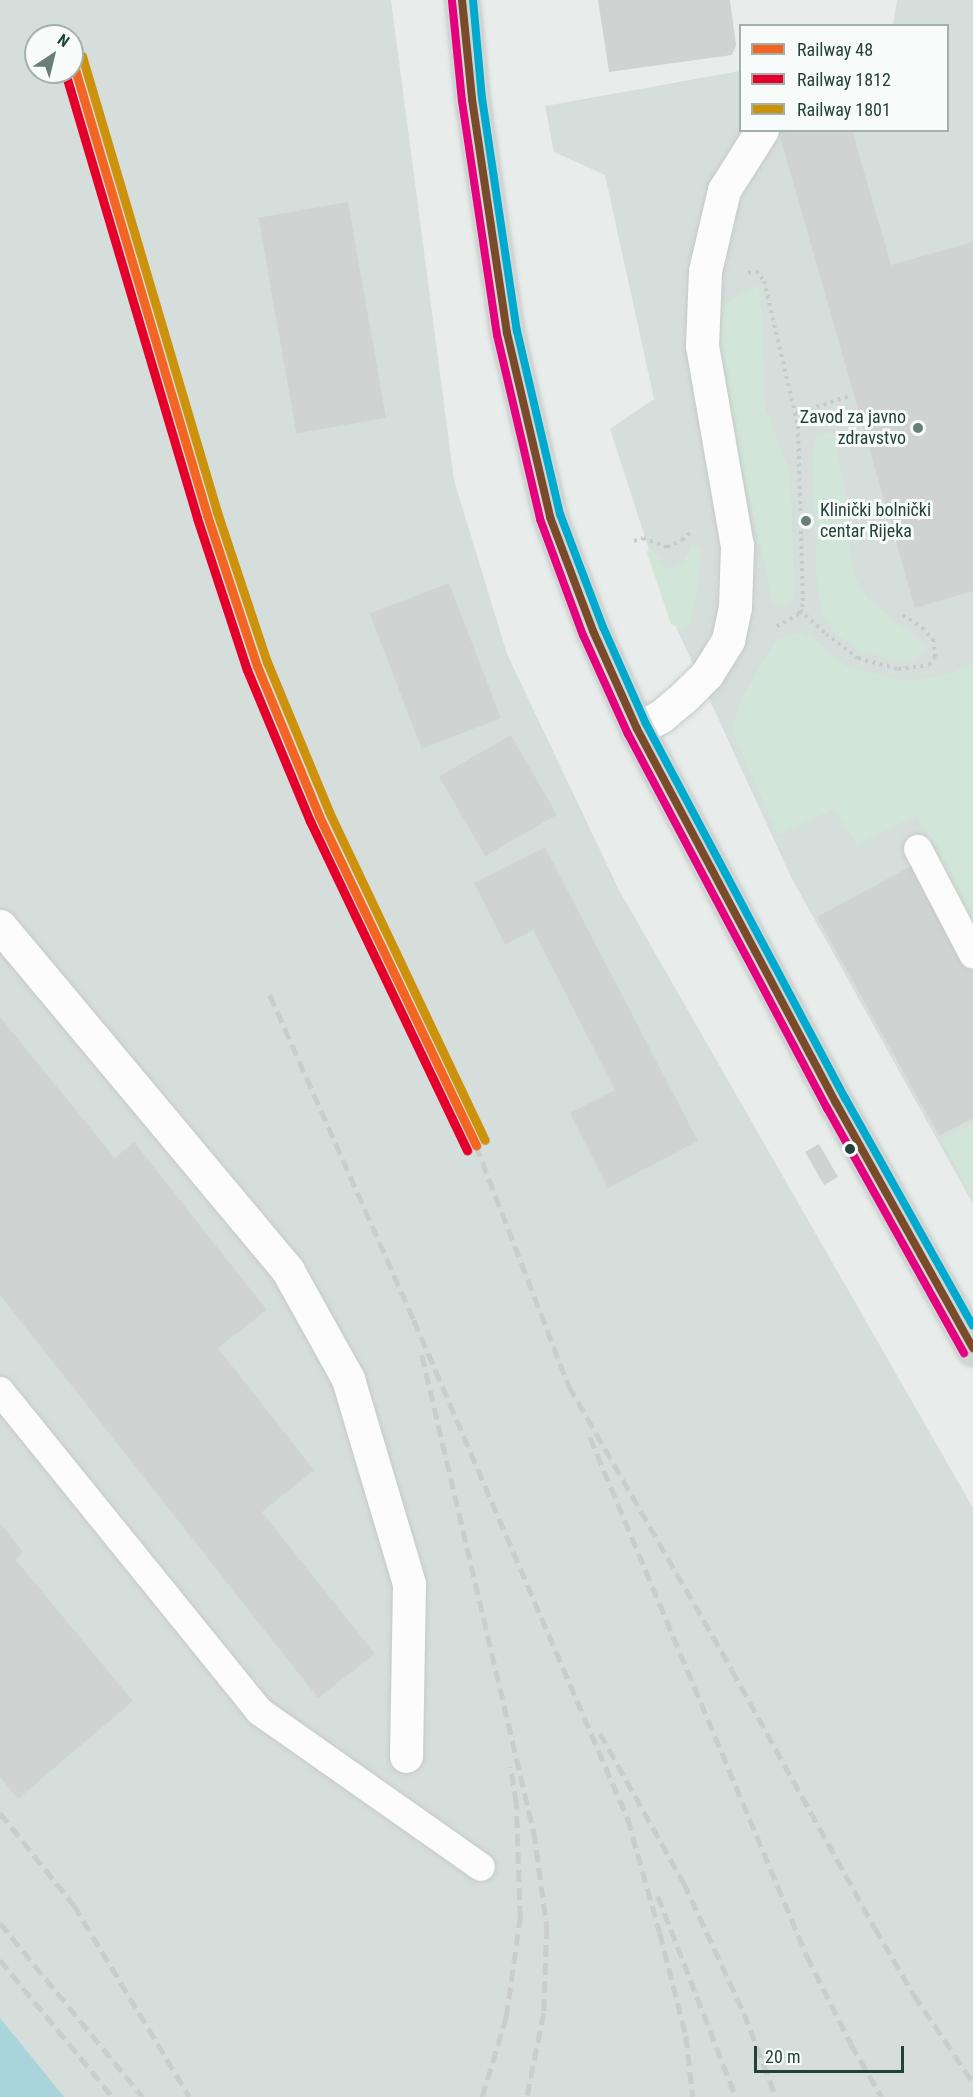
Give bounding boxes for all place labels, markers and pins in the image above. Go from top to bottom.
place label: Zavod za javno zdravstvo [800,407,906,450]
marker: Zavod za javno zdravstvo [911,421,925,435]
place label: Klinički bolnički centar Rijeka [820,500,931,542]
marker: Klinički bolnički centar Rijeka [797,512,815,530]
unlabelled marker [844,1143,856,1155]

